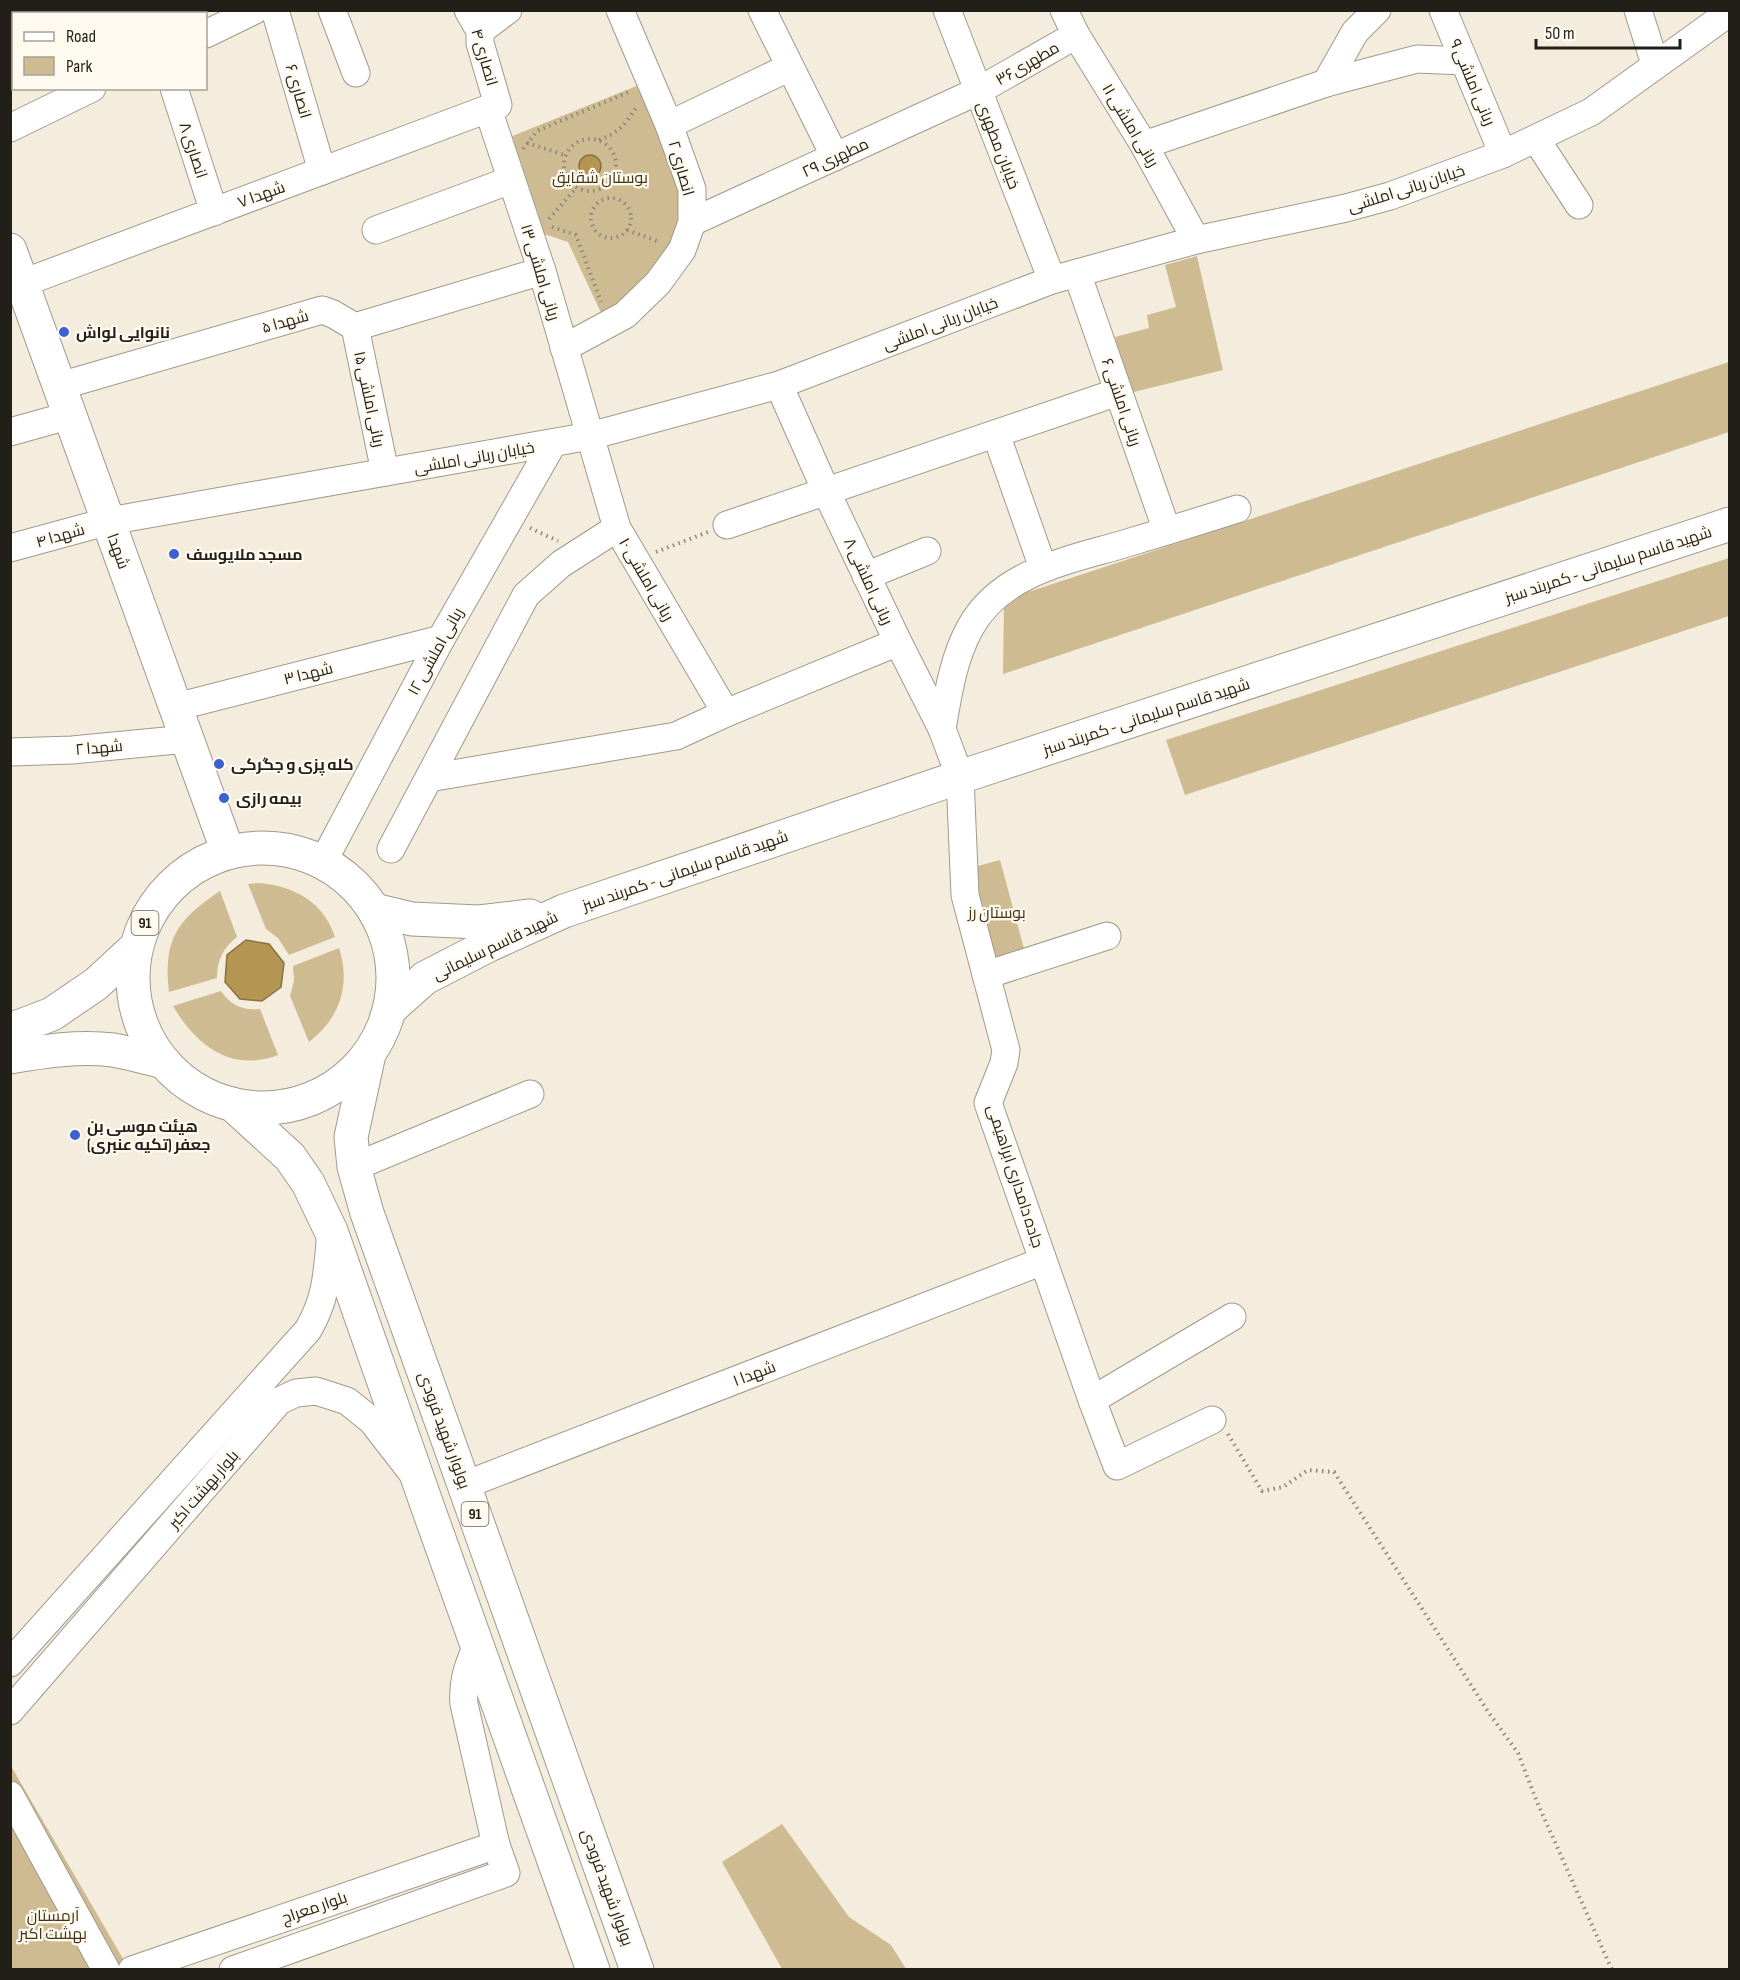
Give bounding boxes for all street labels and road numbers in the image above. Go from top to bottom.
street label: انصاری ۴ [466,27,501,88]
street label: ربانی املشی ۹ [1445,36,1498,129]
street label: مطهری۳۶ [993,38,1063,90]
street label: انصاری ۶ [281,62,314,121]
street label: ربانی املشی ۱۱ [1097,81,1162,171]
street label: خیابان مطهری [972,99,1023,192]
street label: انصاری ۸ [175,120,211,181]
street label: مطهری ۲۹ [799,135,872,182]
street label: انصاری ۲ [664,139,697,198]
street label: خیابان ربانی املشی [1345,162,1467,217]
street label: شهدا ۷ [235,178,288,213]
street label: ربانی املشی ۱۳ [516,222,563,323]
street label: خیابان ربانی املشی [880,294,1001,355]
street label: شهدا ۵ [260,307,311,338]
street label: ربانی املشی ۱۵ [349,350,388,449]
street label: ربانی املشی ۶ [1097,356,1145,449]
street label: خیابان ربانی املشی [413,439,536,478]
street label: شهدا ۴ [34,520,87,552]
street label: شهید قاسم سلیمانی - کمربند سبز [1502,523,1715,609]
street label: شهدا [102,531,133,572]
street label: ربانی املشی ۱۰ [614,535,677,625]
street label: ربانی املشی ۸ [839,535,896,628]
street label: ربانی املشی ۱۲ [404,604,468,699]
street label: شهدا ۳ [282,659,335,690]
street label: شهید قاسم سلیمانی - کمربند سبز [1040,675,1253,761]
street label: شهدا ۲ [75,737,124,760]
street label: شهید قاسم سلیمانی - کمربند سبز [579,827,791,917]
street label: شهید قاسم سلیمانی [430,908,562,986]
road number: 91 [132,911,158,935]
street label: جاده دامداری ابراهیمی [982,1102,1047,1251]
street label: شهدا ۱ [731,1358,779,1391]
street label: بولوار شهید فرودی [414,1369,474,1492]
street label: بلوار بهشت اکبر [164,1447,243,1534]
road number: 91 [462,1502,488,1526]
street label: بولوار شهید فرودی [577,1826,637,1949]
street label: بلوار معراج [279,1888,350,1929]

